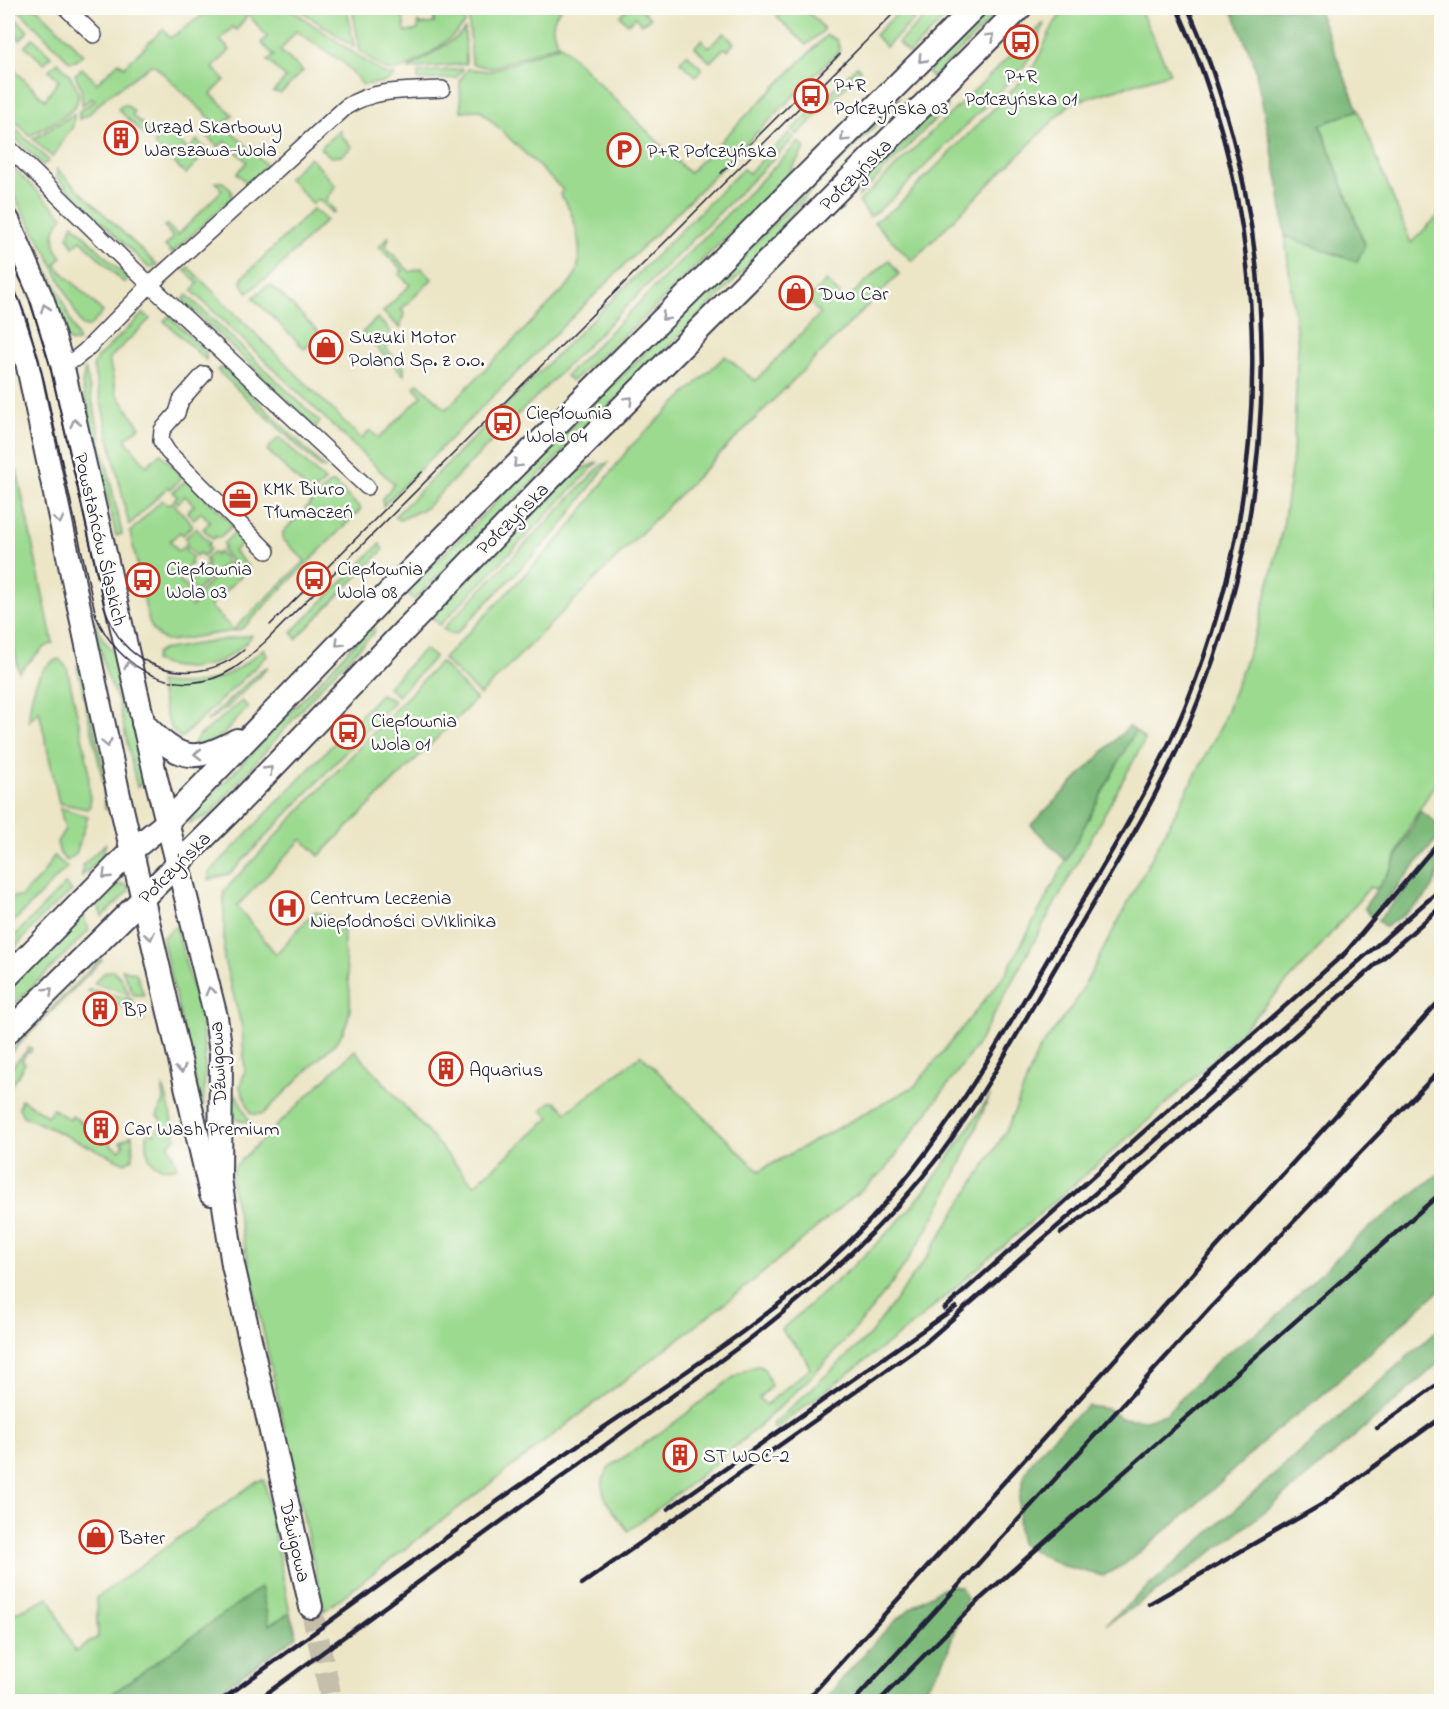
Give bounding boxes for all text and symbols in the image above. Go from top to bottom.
bus stop icon: P+R Połczyńska 01 [1003,24,1039,60]
one-way arrow [983,34,994,45]
one-way arrow [918,53,929,63]
place label: P+R Połczyńska 01 [965,63,1077,115]
place label: P+R Połczyńska 03 [834,72,949,124]
bus stop icon: P+R Połczyńska 03 [793,78,829,114]
place label: Urząd Skarbowy Warszawa-Wola [144,114,282,166]
building icon: Urząd Skarbowy Warszawa-Wola [103,120,139,156]
one-way arrow [840,130,851,141]
parking icon: P+R Połczyńska [606,132,642,168]
street label: Połczyńska [814,133,900,219]
place label: P+R Połczyńska [647,138,777,167]
shop icon: Duo Car [778,275,814,311]
place label: Duo Car [818,281,889,310]
one-way arrow [40,303,53,314]
one-way arrow [661,310,671,321]
place label: Suzuki Motor Poland Sp. z o.o. [349,324,485,376]
shop icon: Suzuki Motor Poland Sp. z o.o. [308,329,344,365]
one-way arrow [621,397,632,408]
place label: Ciepłownia Wola 04 [526,400,612,452]
bus stop icon: Ciepłownia Wola 04 [485,405,521,441]
one-way arrow [69,418,82,428]
street label: Powstańców Śląskich [65,450,133,629]
one-way arrow [514,456,525,467]
place label: KMK Biuro Tłumaczeń [263,476,353,528]
street label: Połczyńska [471,477,557,563]
office icon: KMK Biuro Tłumaczeń [222,481,258,517]
one-way arrow [52,514,65,524]
place label: Ciepłownia Wola 03 [166,556,252,608]
place label: Ciepłownia Wola 08 [337,556,423,608]
bus stop icon: Ciepłownia Wola 08 [296,561,332,597]
bus stop icon: Ciepłownia Wola 03 [125,562,161,598]
one-way arrow [335,637,346,647]
one-way arrow [124,660,137,670]
place label: Ciepłownia Wola 01 [371,708,457,760]
bus stop icon: Ciepłownia Wola 01 [330,714,366,750]
one-way arrow [100,738,113,748]
one-way arrow [193,748,202,760]
one-way arrow [262,767,273,777]
street label: Połczyńska [133,826,219,912]
one-way arrow [103,868,113,879]
place label: Centrum Leczenia Niepłodności OVIklinika [310,885,496,937]
hospital icon: Centrum Leczenia Niepłodności OVIklinika [269,890,305,926]
one-way arrow [143,930,156,940]
one-way arrow [204,986,217,996]
one-way arrow [42,988,53,999]
building icon: BP [82,991,118,1027]
place label: BP [122,997,147,1026]
street label: Dźwigowa [203,1021,237,1106]
building icon: Aquarius [428,1051,464,1087]
place label: Aquarius [469,1057,543,1086]
one-way arrow [174,1064,187,1074]
building icon: Car Wash Premium [83,1110,119,1146]
place label: Car Wash Premium [124,1116,280,1145]
building icon: ST WOC-2 [662,1437,698,1473]
place label: ST WOC-2 [703,1443,789,1472]
street label: Dźwigowa [269,1497,317,1586]
shop icon: Bater [78,1519,114,1555]
place label: Bater [118,1525,166,1554]

